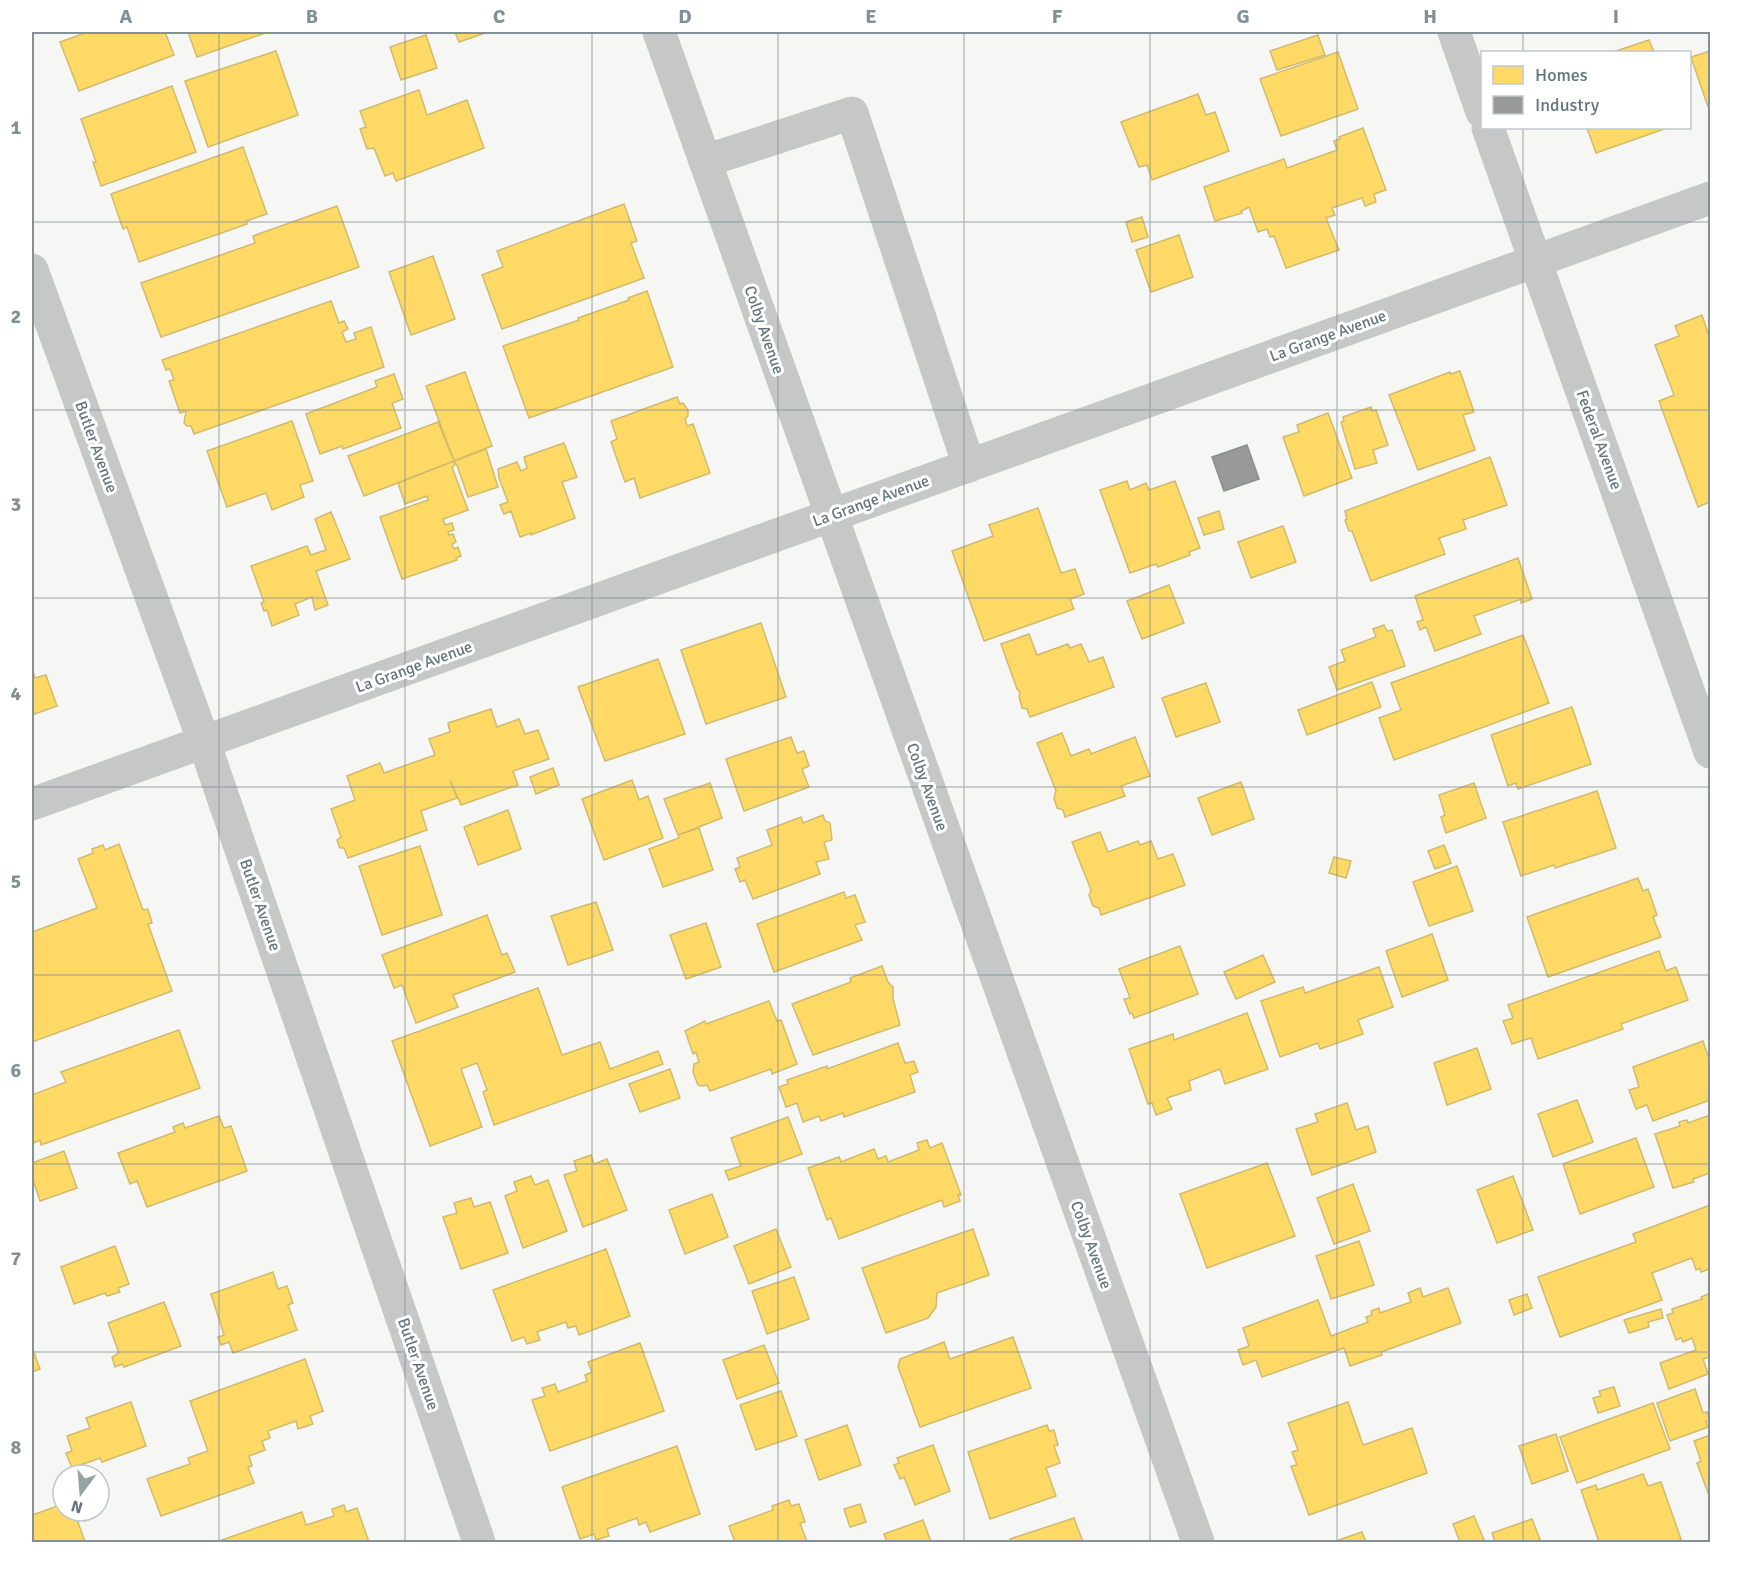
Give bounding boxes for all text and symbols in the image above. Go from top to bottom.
text: A [120,4,133,29]
text: B [306,4,318,29]
text: C [493,4,505,29]
text: D [678,4,692,29]
text: E [865,4,877,29]
text: F [1052,4,1063,29]
text: G [1236,4,1250,29]
text: H [1423,4,1437,29]
text: I [1613,4,1619,29]
legend [1481,51,1691,129]
text: Homes [1535,64,1588,86]
text: Industry [1535,94,1600,116]
text: 1 [11,115,22,140]
street label: Colby Avenue [740,283,788,377]
text: 2 [11,304,21,329]
street label: La Grange Avenue [1267,306,1389,366]
street label: Federal Avenue [1572,387,1626,493]
street label: Butler Avenue [70,398,122,496]
street label: La Grange Avenue [810,471,932,531]
text: 3 [11,492,21,517]
street label: La Grange Avenue [353,637,475,697]
text: 4 [11,681,22,706]
street label: Colby Avenue [902,740,952,834]
street label: Butler Avenue [235,856,285,954]
text: 5 [11,869,21,894]
text: 6 [11,1058,22,1083]
street label: Colby Avenue [1066,1198,1116,1292]
text: 7 [11,1246,22,1271]
street label: Butler Avenue [393,1315,443,1413]
text: 8 [11,1435,22,1460]
north arrow [51,1463,111,1523]
text: N [69,1495,85,1518]

